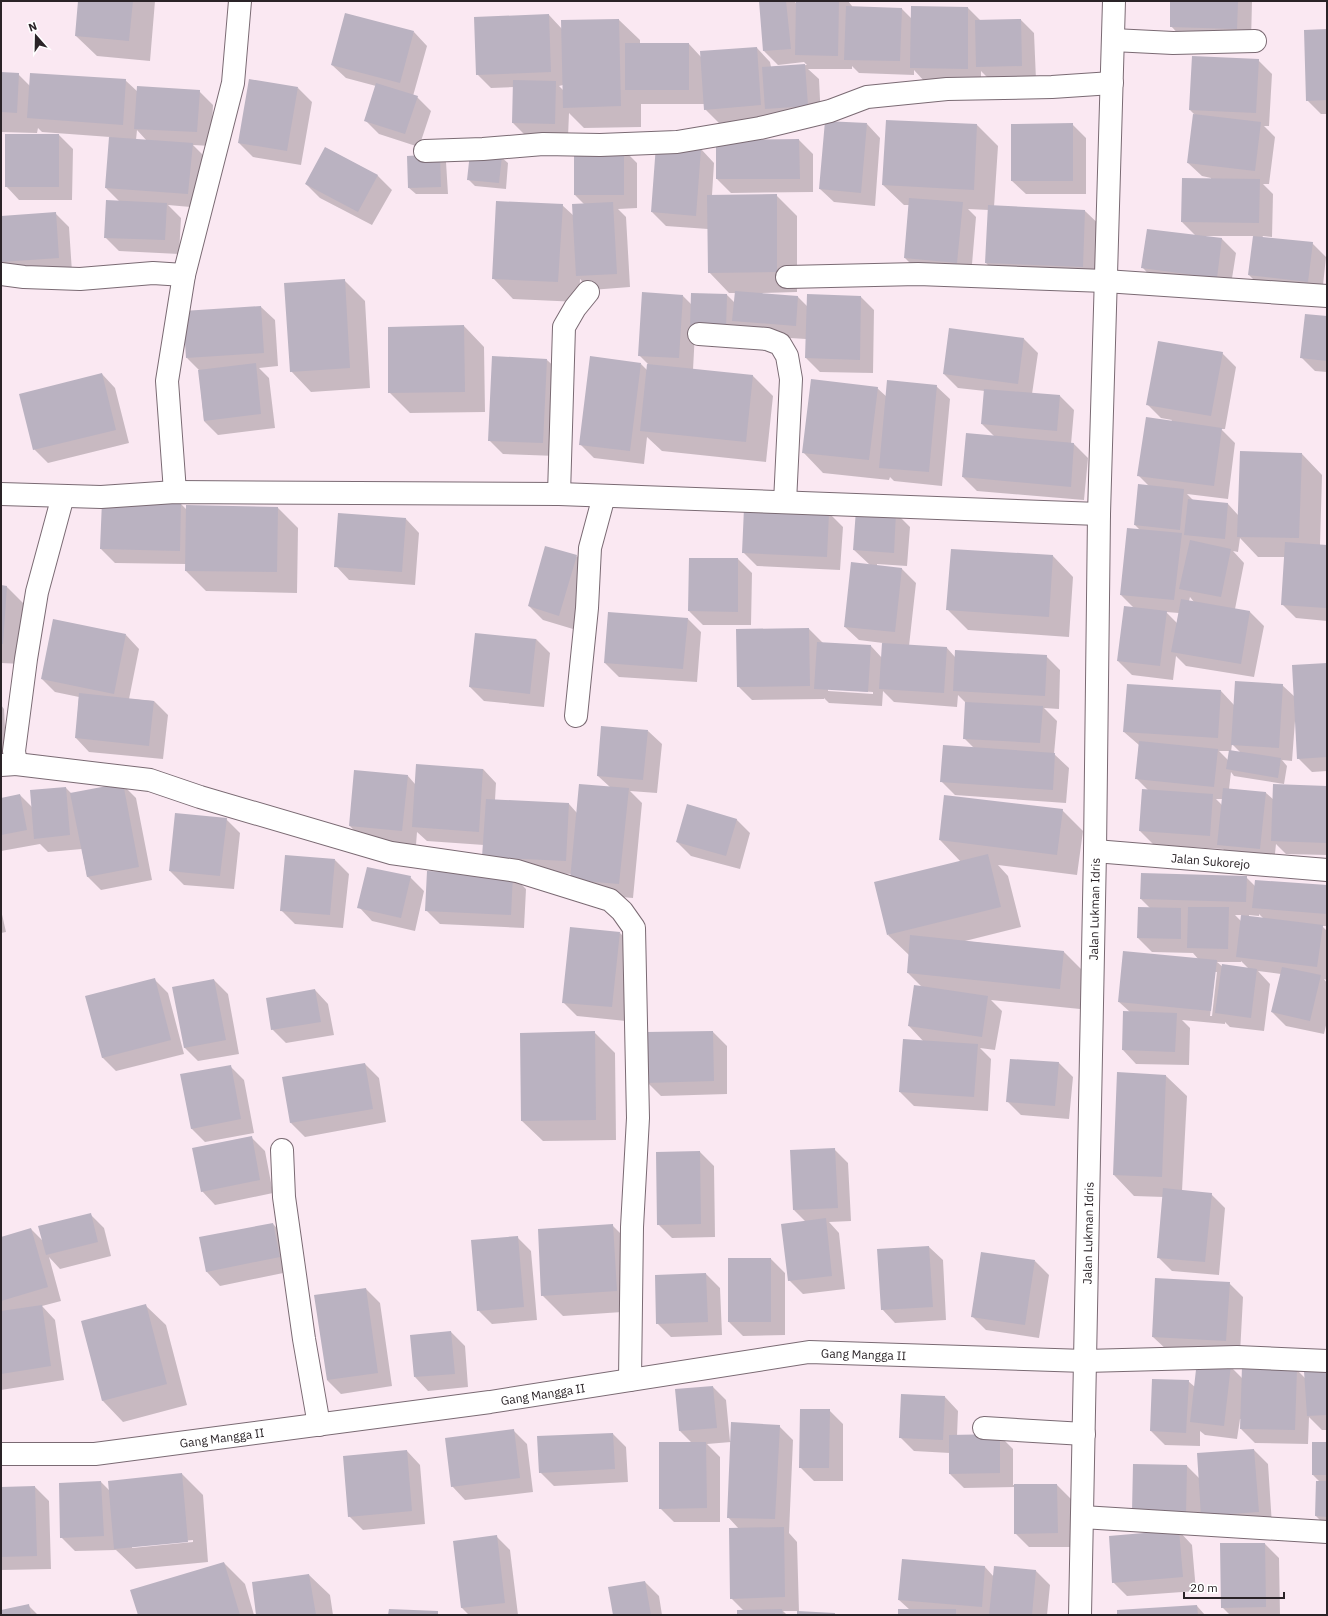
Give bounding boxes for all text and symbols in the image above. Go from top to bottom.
north arrow [16,16,56,56]
text: N [26,19,39,35]
street label: Jalan Sukorejo [1170,850,1251,871]
street label: Jalan Lukman Idris [1085,858,1102,961]
street label: Jalan Lukman Idris [1079,1182,1096,1284]
street label: Gang Mangga II [821,1345,907,1363]
street label: Gang Mangga II [500,1380,586,1408]
street label: Gang Mangga II [179,1424,265,1450]
scale bar [1184,1574,1284,1600]
text: 20 m [1190,1580,1218,1595]

